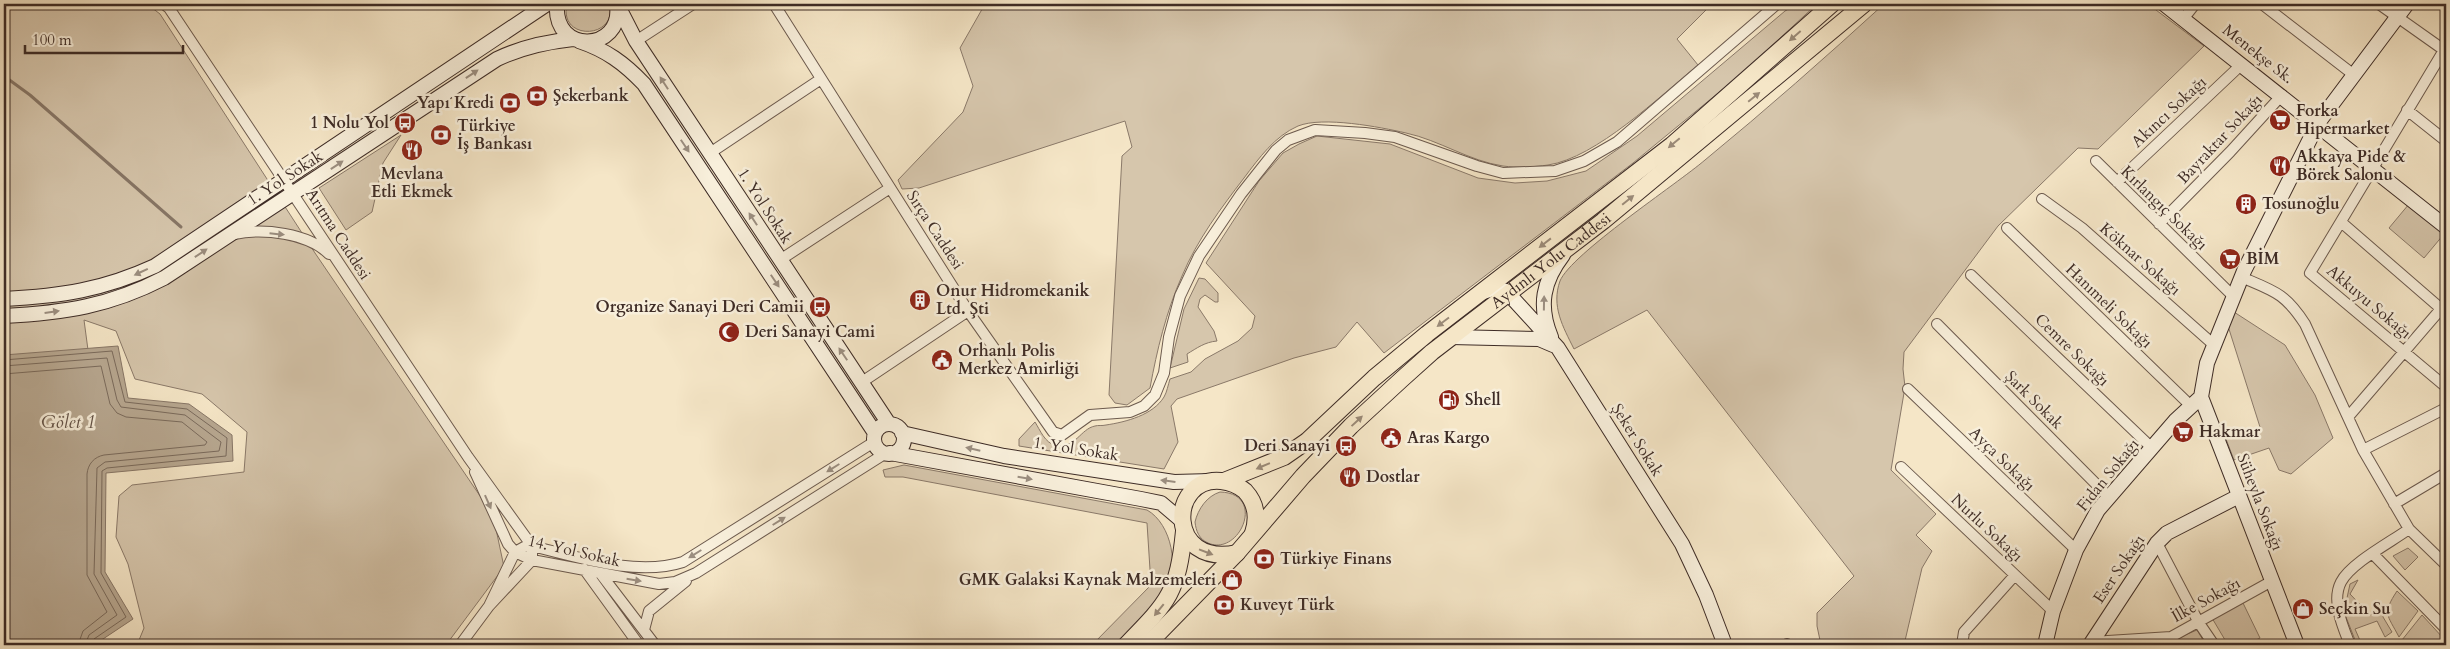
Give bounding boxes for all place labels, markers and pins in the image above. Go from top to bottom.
bank icon: Şekerbank [525,84,549,108]
place label: Şekerbank [553,85,629,107]
bank icon: Yapı Kredi [498,91,522,115]
place label: Yapı Kredi [417,92,494,114]
place label: Forka Hipermarket [2296,100,2390,140]
supermarket icon: Forka Hipermarket [2268,108,2292,132]
bus stop icon: 1 Nolu Yol [393,111,417,135]
place label: 1 Nolu Yol [310,112,389,134]
place label: Türkiye İş Bankası [457,115,532,155]
bank icon: Türkiye İş Bankası [429,123,453,147]
restaurant icon: Mevlana Etli Ekmek [400,138,424,162]
place label: Akkaya Pide & Börek Salonu [2296,146,2406,186]
restaurant icon: Akkaya Pide & Börek Salonu [2268,154,2292,178]
place label: Mevlana Etli Ekmek [371,163,453,203]
building icon: Tosunoğlu [2234,192,2258,216]
place label: Tosunoğlu [2262,193,2340,215]
supermarket icon: BİM [2218,247,2242,271]
place label: BİM [2246,247,2280,270]
place label: Onur Hidromekanik Ltd. Şti [936,280,1090,320]
building icon: Onur Hidromekanik Ltd. Şti [908,288,932,312]
bus stop icon: Organize Sanayi Deri Camii [808,295,832,319]
place label: Organize Sanayi Deri Camii [595,296,804,318]
mosque icon: Deri Sanayi Cami [717,320,741,344]
place label: Deri Sanayi Cami [745,321,875,343]
place label: Orhanlı Polis Merkez Amirliği [958,340,1079,380]
public building icon: Orhanlı Polis Merkez Amirliği [930,348,954,372]
fuel station icon: Shell [1437,388,1461,412]
place label: Shell [1465,389,1501,411]
supermarket icon: Hakmar [2171,420,2195,444]
place label: Hakmar [2199,421,2261,443]
public building icon: Aras Kargo [1379,426,1403,450]
place label: Aras Kargo [1407,427,1490,449]
bus stop icon: Deri Sanayi [1334,434,1358,458]
place label: Deri Sanayi [1244,435,1330,457]
restaurant icon: Dostlar [1338,465,1362,489]
place label: Dostlar [1366,466,1420,488]
bank icon: Türkiye Finans [1252,547,1276,571]
place label: Türkiye Finans [1280,548,1392,570]
shop icon: GMK Galaksi Kaynak Malzemeleri [1220,568,1244,592]
place label: GMK Galaksi Kaynak Malzemeleri [959,569,1216,591]
bank icon: Kuveyt Türk [1212,593,1236,617]
place label: Kuveyt Türk [1240,594,1335,616]
shop icon: Seçkin Su [2291,597,2315,621]
place label: Seçkin Su [2319,598,2391,620]

